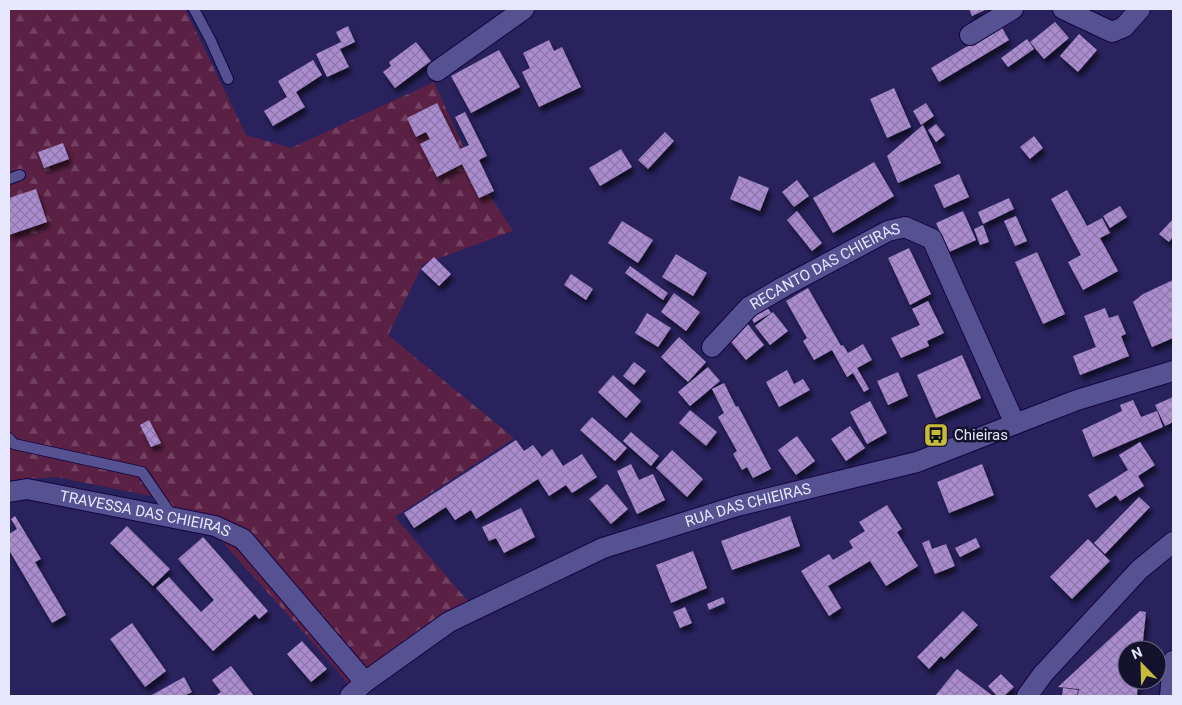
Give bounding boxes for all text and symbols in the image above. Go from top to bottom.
street label: RECANTO DAS CHIEIRAS [747,219,902,313]
bus stop icon: Chieiras [923,422,949,448]
place label: Chieiras [954,426,1008,444]
street label: RUA DAS CHIEIRAS [683,479,813,531]
street label: TRAVESSA DAS CHIEIRAS [58,487,234,541]
north arrow [1117,640,1167,690]
text: N [1129,644,1145,662]

